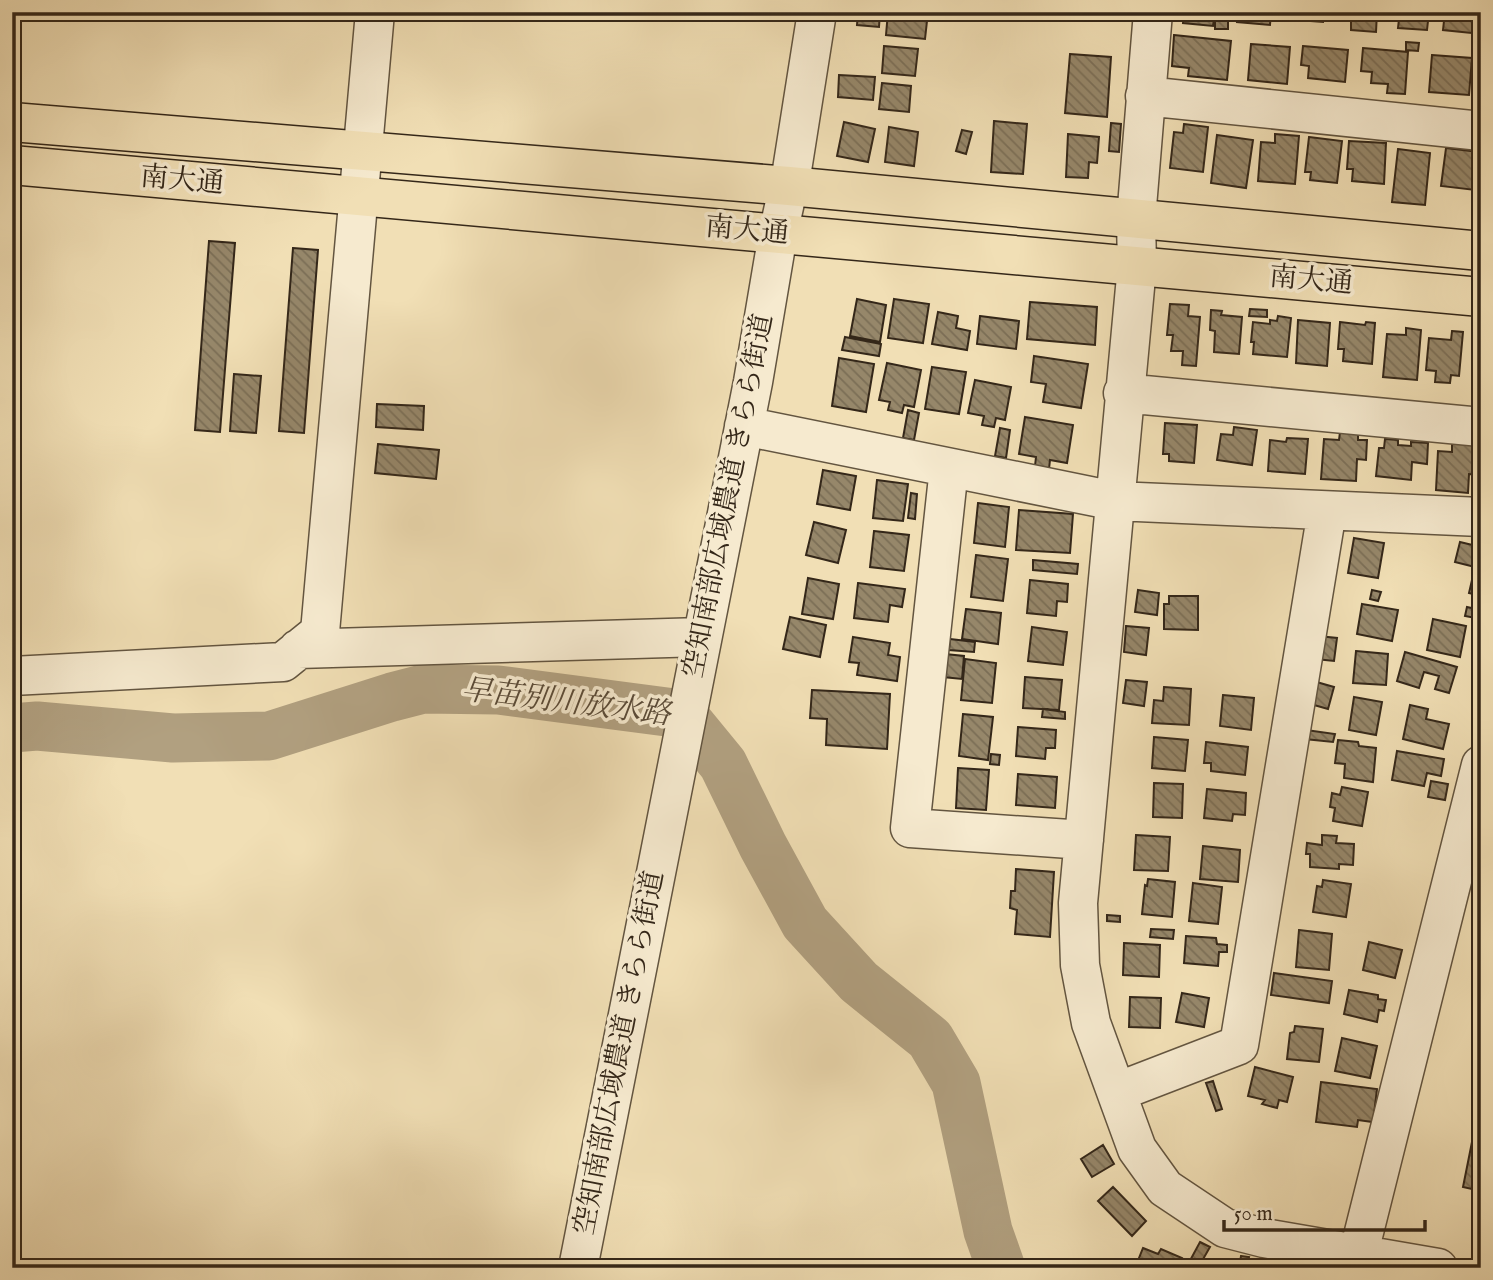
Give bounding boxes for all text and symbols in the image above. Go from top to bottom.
street label: 南大通 [139,160,225,202]
street label: 南大通 [704,210,790,252]
street label: 南大通 [1268,260,1354,302]
street label: 空知南部広域農道 きらら街道 [677,311,781,681]
water label: 早苗別川放水路 [459,671,675,735]
street label: 空知南部広域農道 きらら街道 [568,868,672,1238]
scale bar [1224,1189,1425,1233]
text: 50 m [1234,1201,1273,1228]

